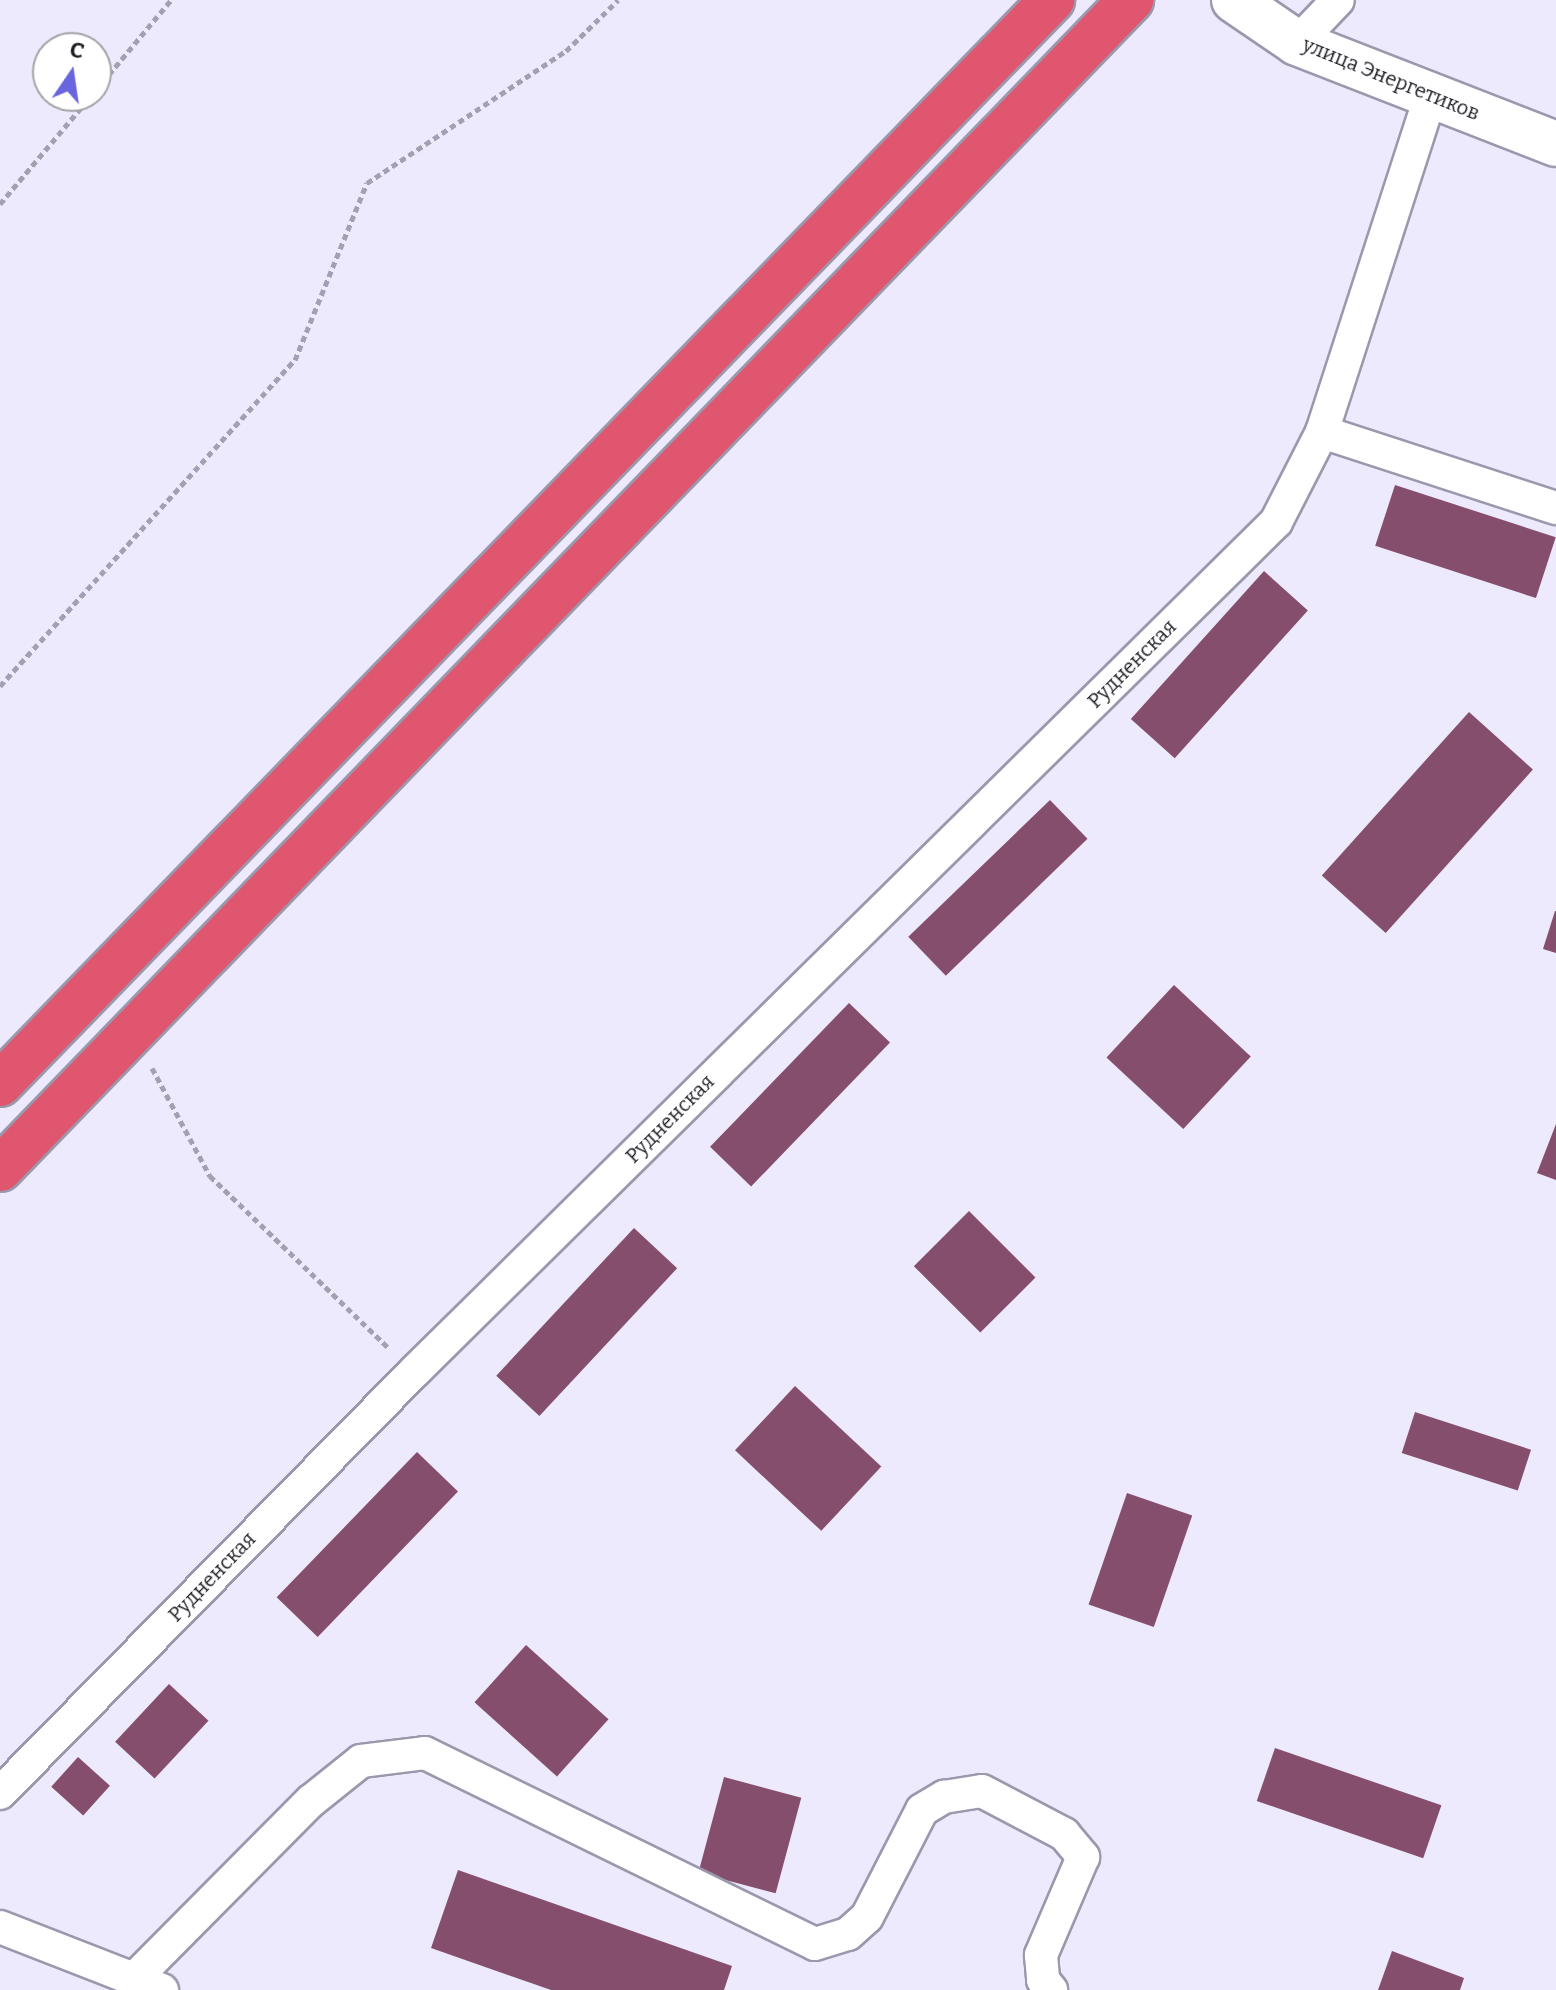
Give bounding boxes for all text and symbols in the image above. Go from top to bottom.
north arrow [32,32,112,112]
street label: улица Энергетиков [1299,33,1483,125]
text: С [67,35,87,65]
street label: Рудненская [1083,615,1181,713]
street label: Рудненская [621,1070,719,1168]
street label: Рудненская [163,1527,261,1627]

